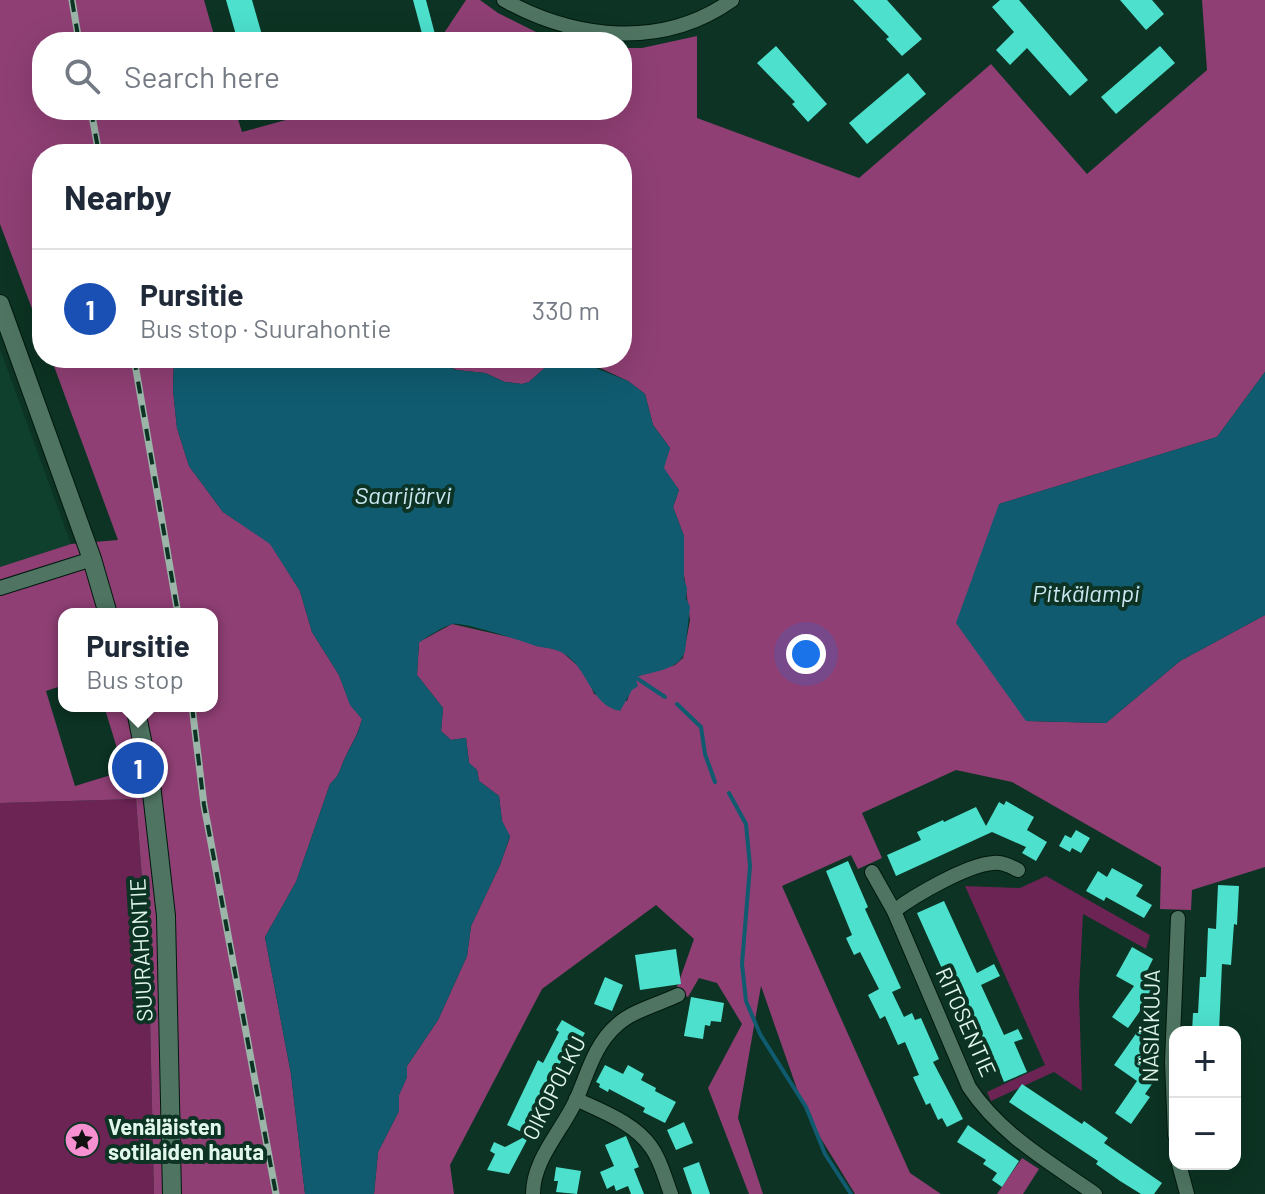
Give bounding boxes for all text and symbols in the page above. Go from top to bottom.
search box [32,32,632,120]
icon: search [60,54,104,98]
text: Search here [124,58,280,94]
text: Nearby [64,176,172,217]
text: Pursitie [140,276,244,312]
text: 1 [85,294,95,325]
text: 330 m [532,294,600,325]
text: Bus stop · Suurahontie [140,312,391,343]
water label: Saarijärvi [354,480,452,509]
water label: Pitkälampi [1032,578,1140,607]
popup [58,608,218,712]
text: Pursitie [86,627,190,663]
your location [786,634,826,674]
text: Bus stop [86,663,184,694]
pin: 1 [112,738,164,798]
street label: SUURAHONTIE [123,878,157,1022]
street label: RITOSENTIE [931,963,1003,1080]
street label: NÄSIÄKUJA [1136,969,1164,1083]
map controls [1169,1026,1241,1170]
button: + [1169,1026,1241,1098]
street label: OIKOPOLKU [516,1031,590,1144]
button: − [1169,1098,1241,1170]
place label: Venäläisten sotilaiden hauta [108,1113,264,1164]
place icon: Venäläisten sotilaiden hauta [63,1121,101,1159]

